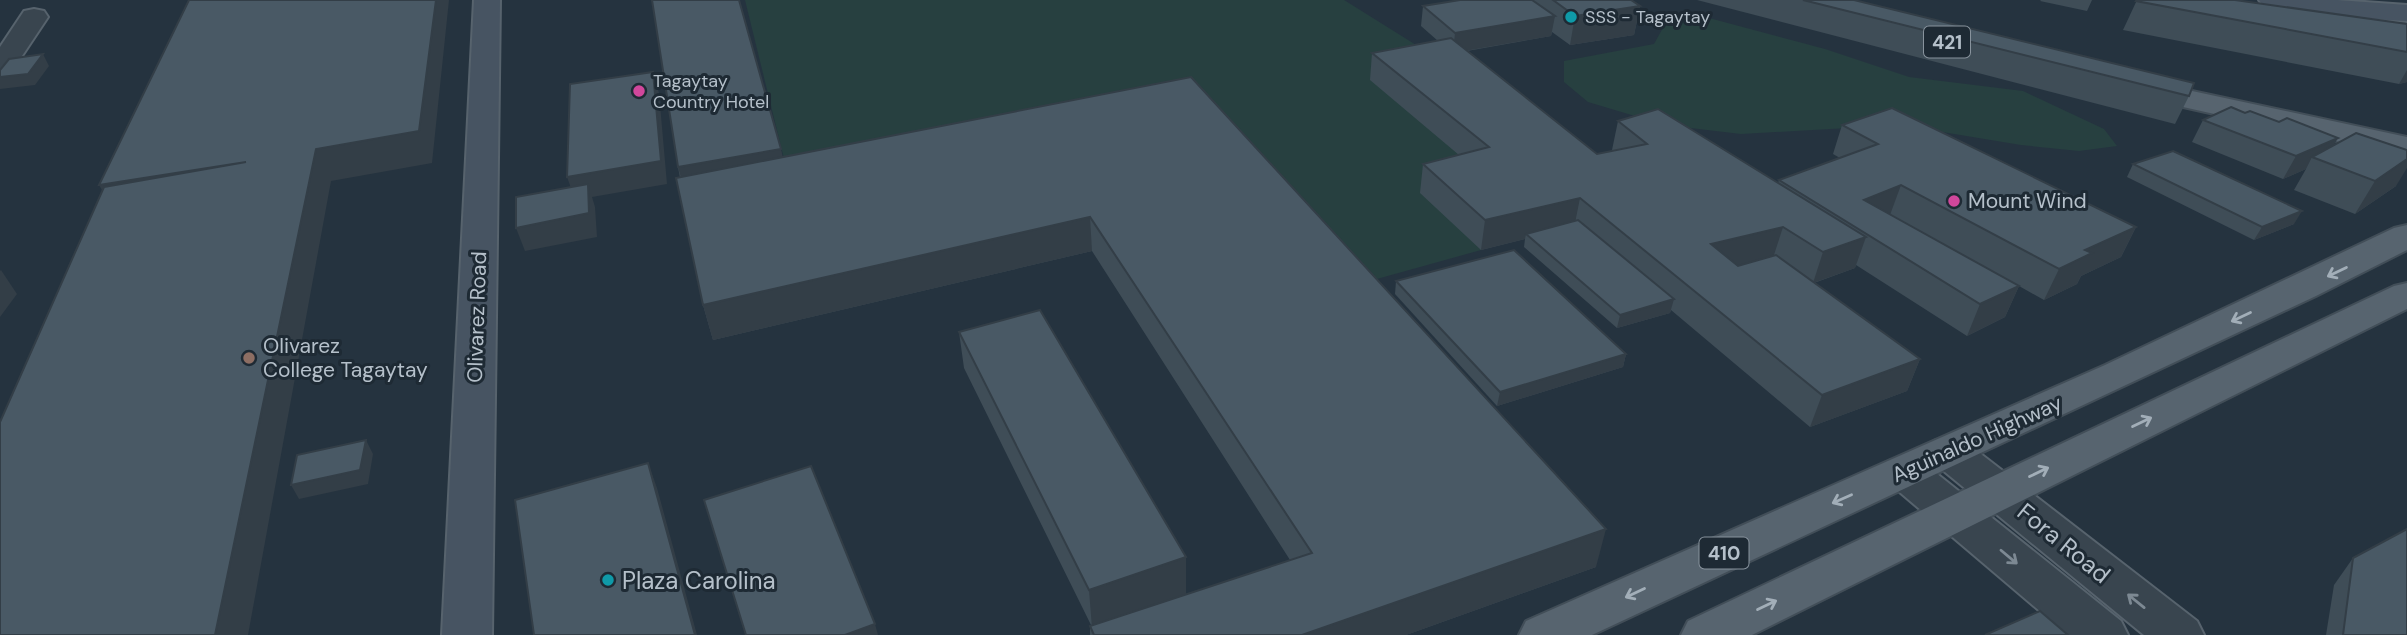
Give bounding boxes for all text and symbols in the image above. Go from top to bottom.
place label: SSS - Tagaytay [1585,5,1710,29]
marker: SSS - Tagaytay [1563,9,1579,25]
road number: 421 [1924,26,1970,58]
place label: Tagaytay Country Hotel [653,69,769,114]
marker: Tagaytay Country Hotel [631,83,647,99]
place label: Mount Wind [1968,187,2087,215]
marker: Mount Wind [1946,193,1962,209]
street label: Olivarez Road [461,251,493,383]
one-way arrow [2327,266,2348,280]
one-way arrow [2231,311,2252,324]
place label: Olivarez College Tagaytay [263,332,428,384]
marker: Olivarez College Tagaytay [241,350,257,366]
street label: Aguinaldo Highway [1887,389,2067,489]
one-way arrow [2131,415,2152,428]
one-way arrow [2028,465,2049,479]
one-way arrow [1832,493,1853,506]
street label: Fora Road [2011,496,2117,590]
road number: 410 [1700,538,1748,568]
one-way arrow [2000,550,2018,565]
place label: Plaza Carolina [622,565,776,596]
marker: Plaza Carolina [600,572,616,588]
one-way arrow [1625,587,1646,600]
one-way arrow [2127,594,2146,609]
one-way arrow [1756,598,1777,612]

